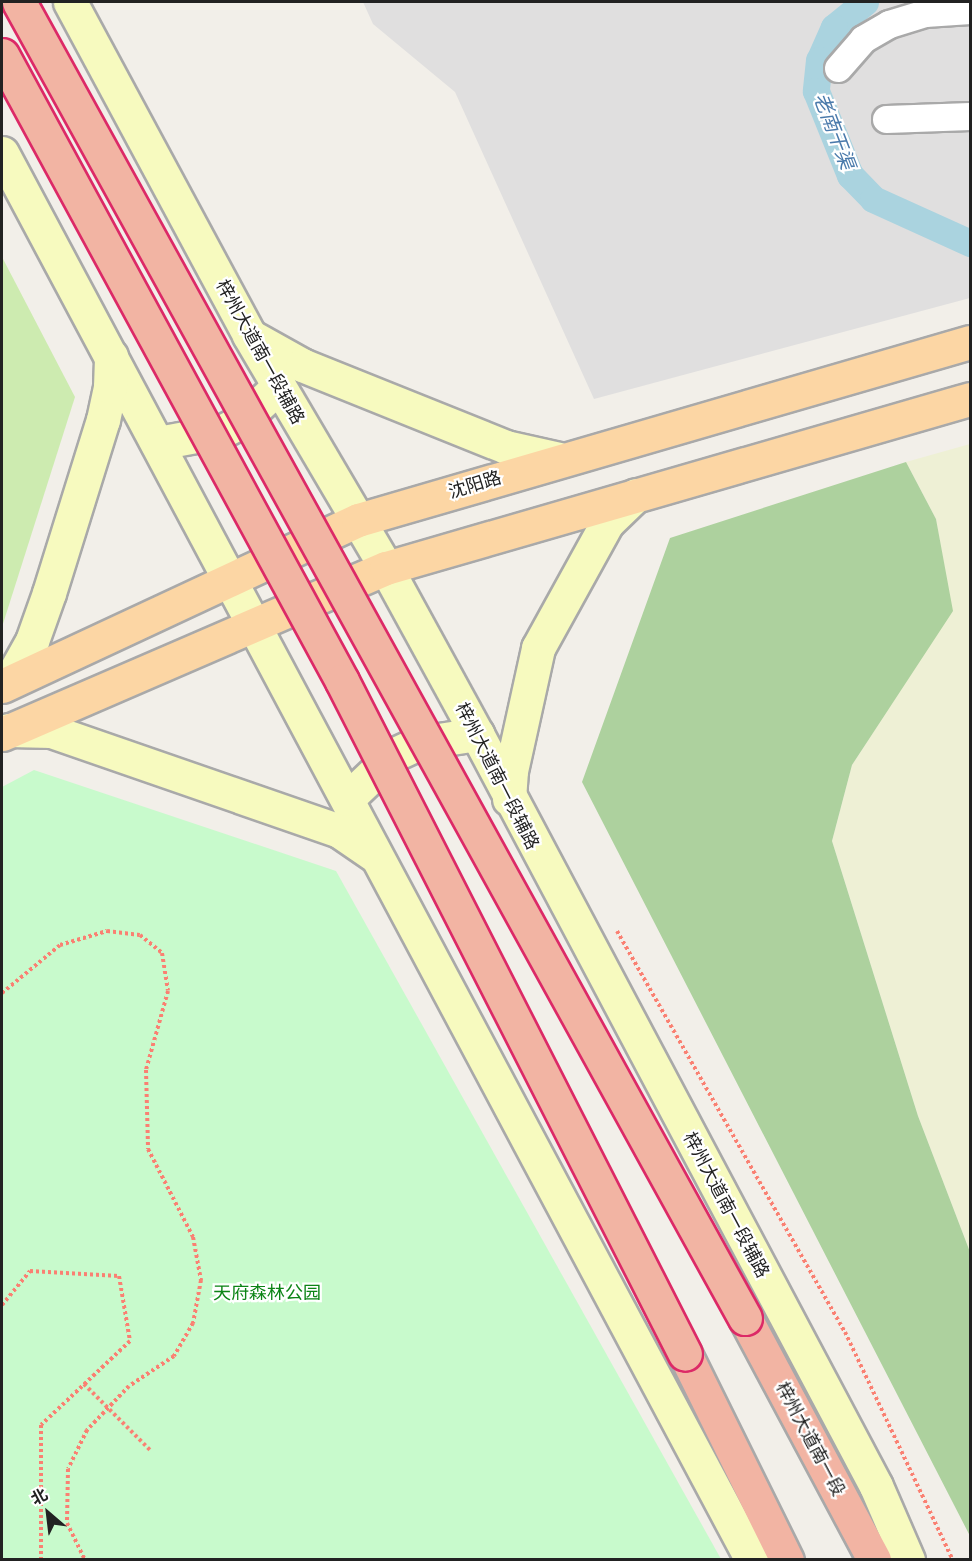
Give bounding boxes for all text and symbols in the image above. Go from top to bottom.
water label: 老南干渠 [808,89,860,173]
street label: 梓州大道南一段辅路 [211,276,309,428]
street label: 沈阳路 [446,467,504,503]
street label: 梓州大道南一段辅路 [451,699,543,853]
street label: 梓州大道南一段辅路 [678,1128,774,1282]
park label: 天府森林公园 [213,1282,321,1304]
street label: 梓州大道南一段 [771,1378,849,1500]
north arrow [18,1483,78,1543]
text: 北 [28,1485,51,1509]

